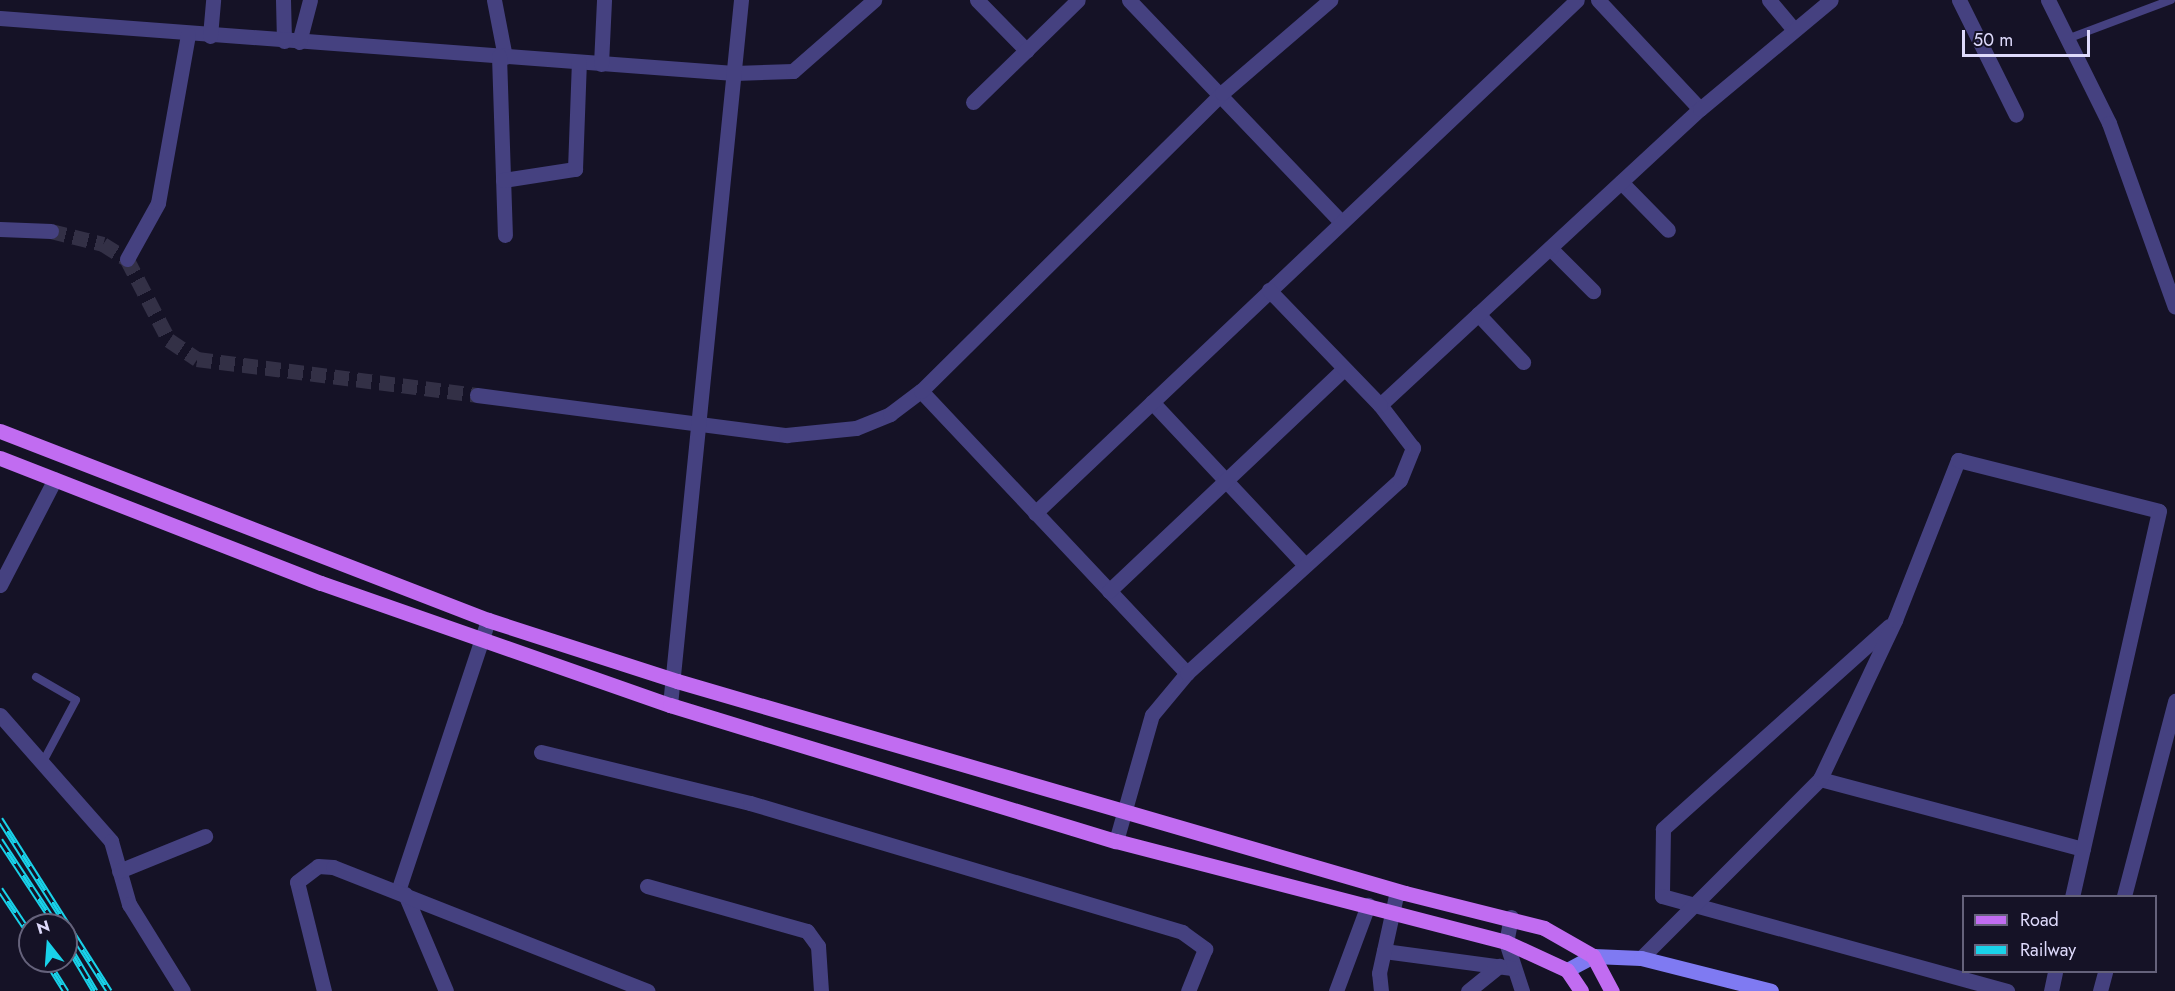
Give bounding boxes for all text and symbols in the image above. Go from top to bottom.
scale bar [1965,18,2092,56]
text: 50 m [1973,27,2013,53]
legend [1962,895,2157,973]
text: Road [2020,907,2059,933]
north arrow [18,913,78,973]
text: N [34,914,53,940]
text: Railway [2020,937,2076,963]

